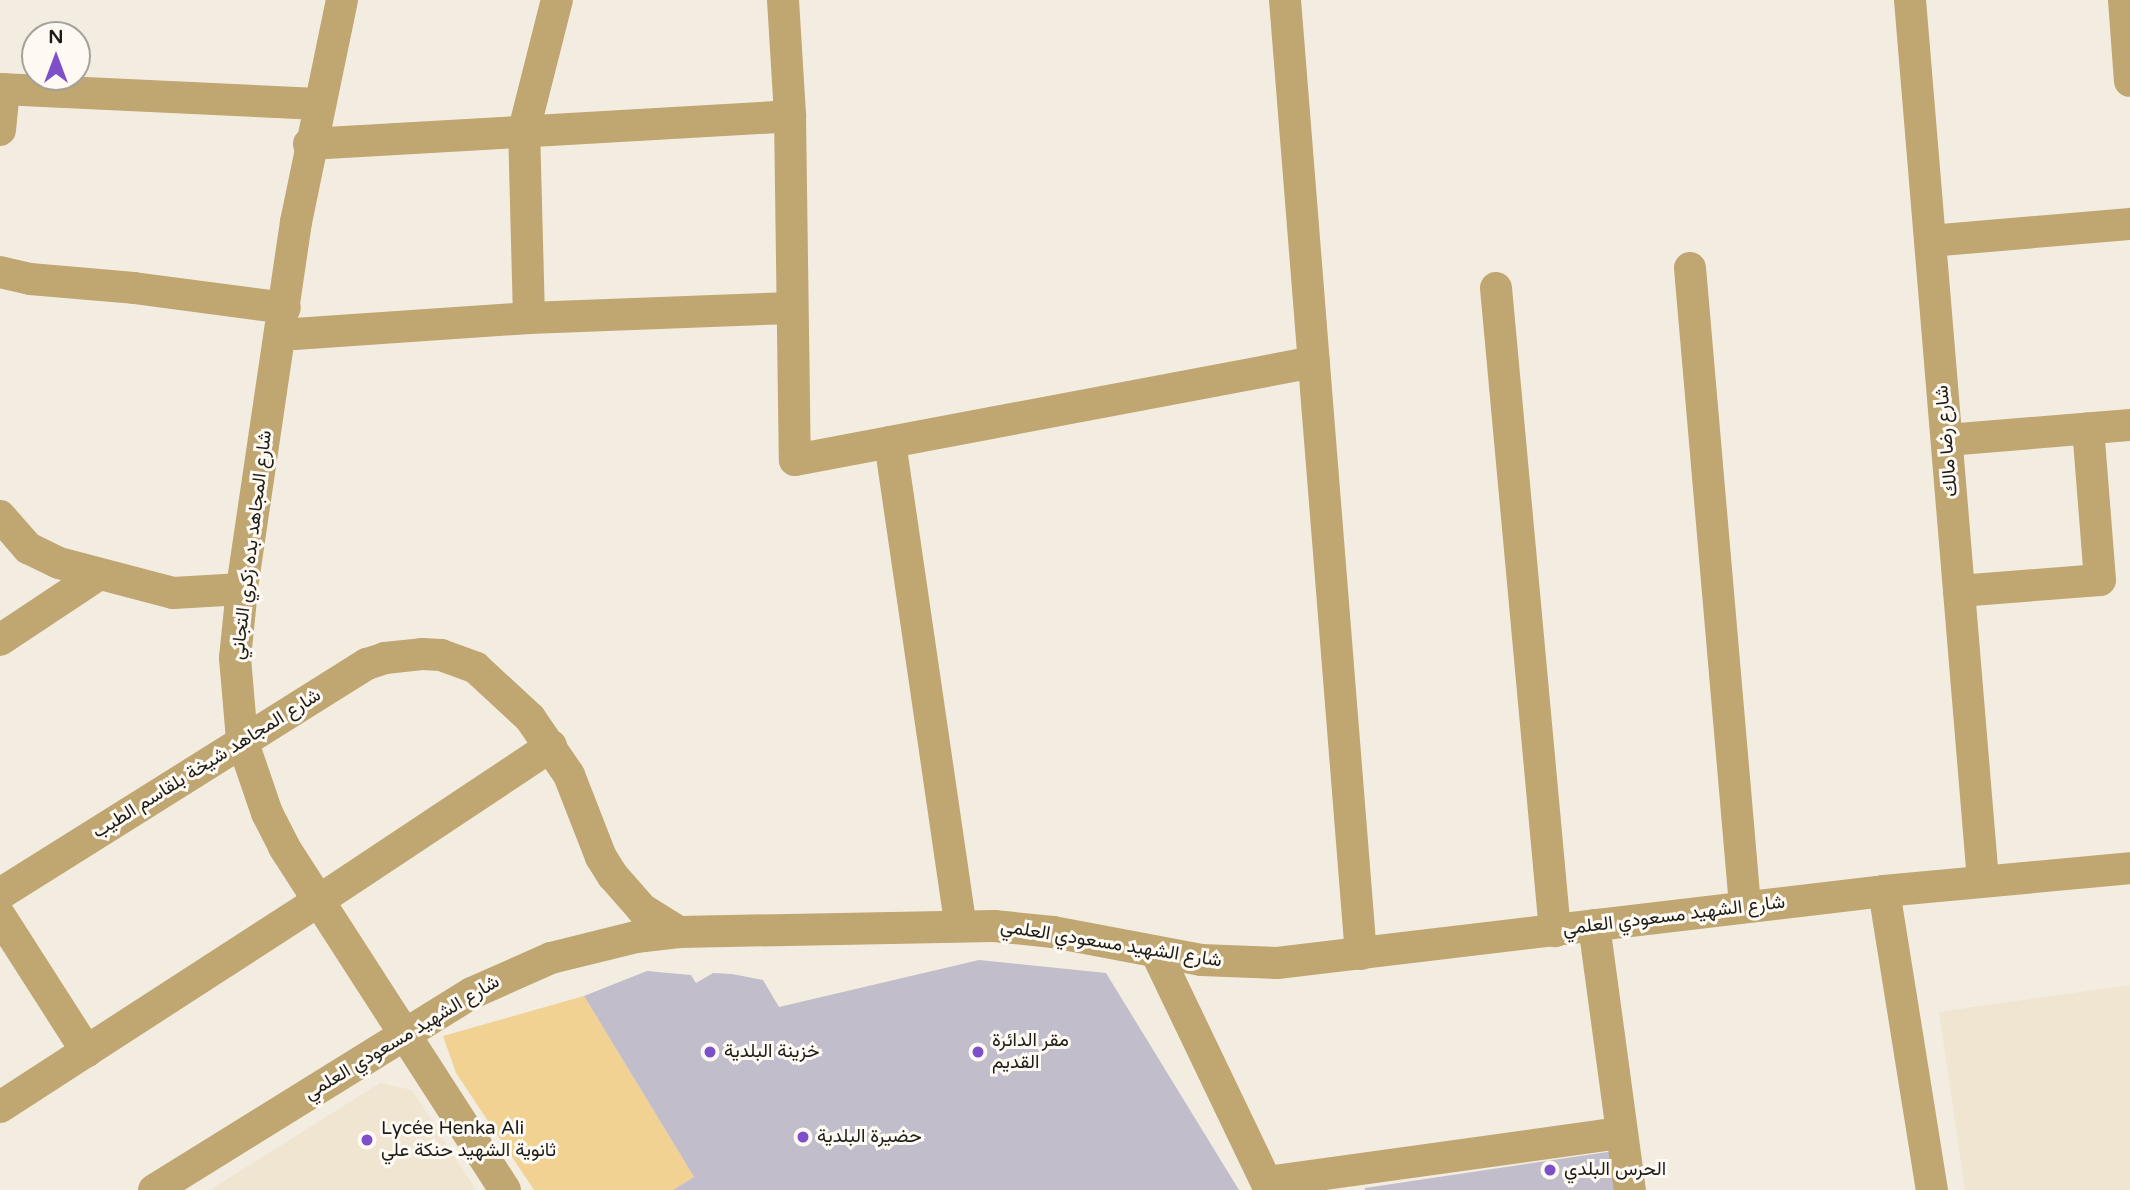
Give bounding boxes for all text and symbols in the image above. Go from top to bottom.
north arrow [21,21,91,91]
text: N [48,26,64,48]
street label: شارع رضا مالك [1931,384,1963,498]
street label: شارع المجاهد بده زكري التجاني [227,429,277,661]
street label: شارع المجاهد شيخة بلقاسم الطيب [89,684,325,844]
street label: شارع الشهيد مسعودي العلمي [1562,891,1786,941]
street label: شارع الشهيد مسعودي العلمي [999,915,1223,973]
street label: شارع الشهيد مسعودي العلمي [300,971,504,1105]
place label: مقر الدائرة القديم [992,1030,1069,1074]
place label: خزينة البلدية [724,1041,820,1063]
marker: خزينة البلدية [702,1044,718,1060]
marker: مقر الدائرة القديم [970,1044,986,1060]
place label: Lycée Henka Ali ثانوية الشهيد حنكة علي [381,1118,556,1162]
place label: حضيرة البلدية [817,1126,922,1148]
marker: حضيرة البلدية [795,1129,811,1145]
marker: Lycée Henka Ali ثانوية الشهيد حنكة علي [359,1132,375,1148]
place label: الحرس البلدي [1564,1159,1666,1181]
marker: الحرس البلدي [1542,1162,1558,1178]

